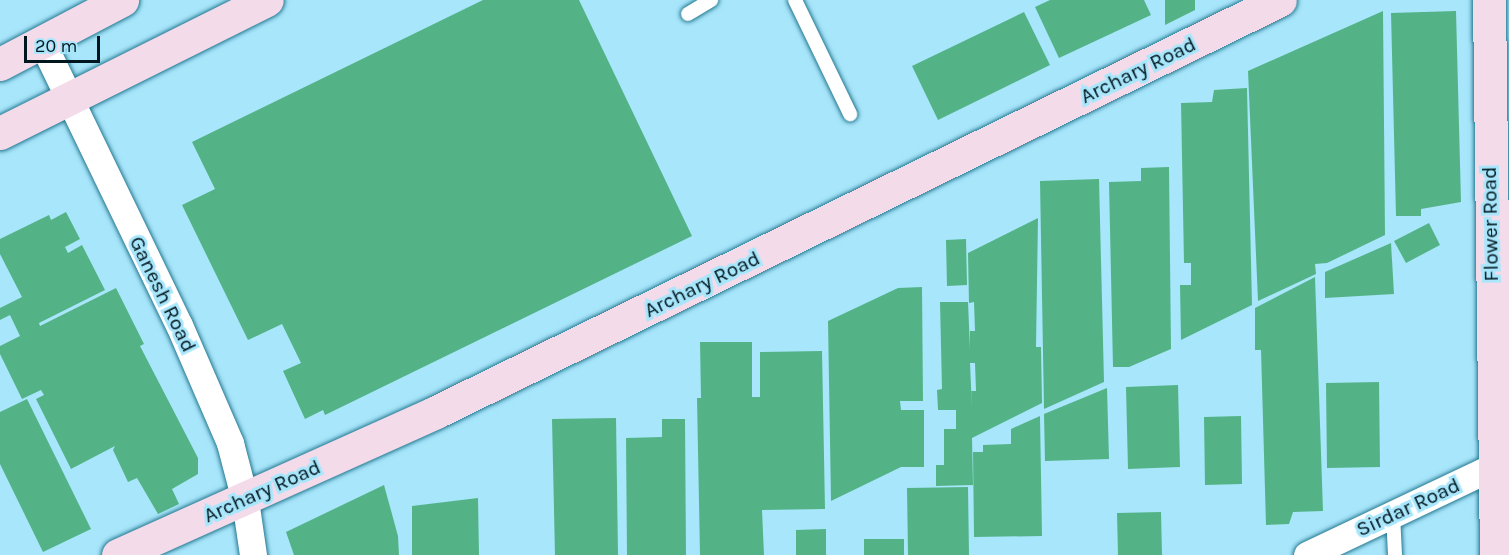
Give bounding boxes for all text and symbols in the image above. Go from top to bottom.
scale bar [27,24,104,62]
street label: Archary Road [1076,31,1200,109]
text: 20 m [35,35,77,57]
street label: Flower Road [1476,166,1504,282]
street label: Ganesh Road [124,232,202,356]
street label: Archary Road [640,245,764,323]
street label: Archary Road [200,454,324,528]
street label: Sirdar Road [1352,472,1464,542]

